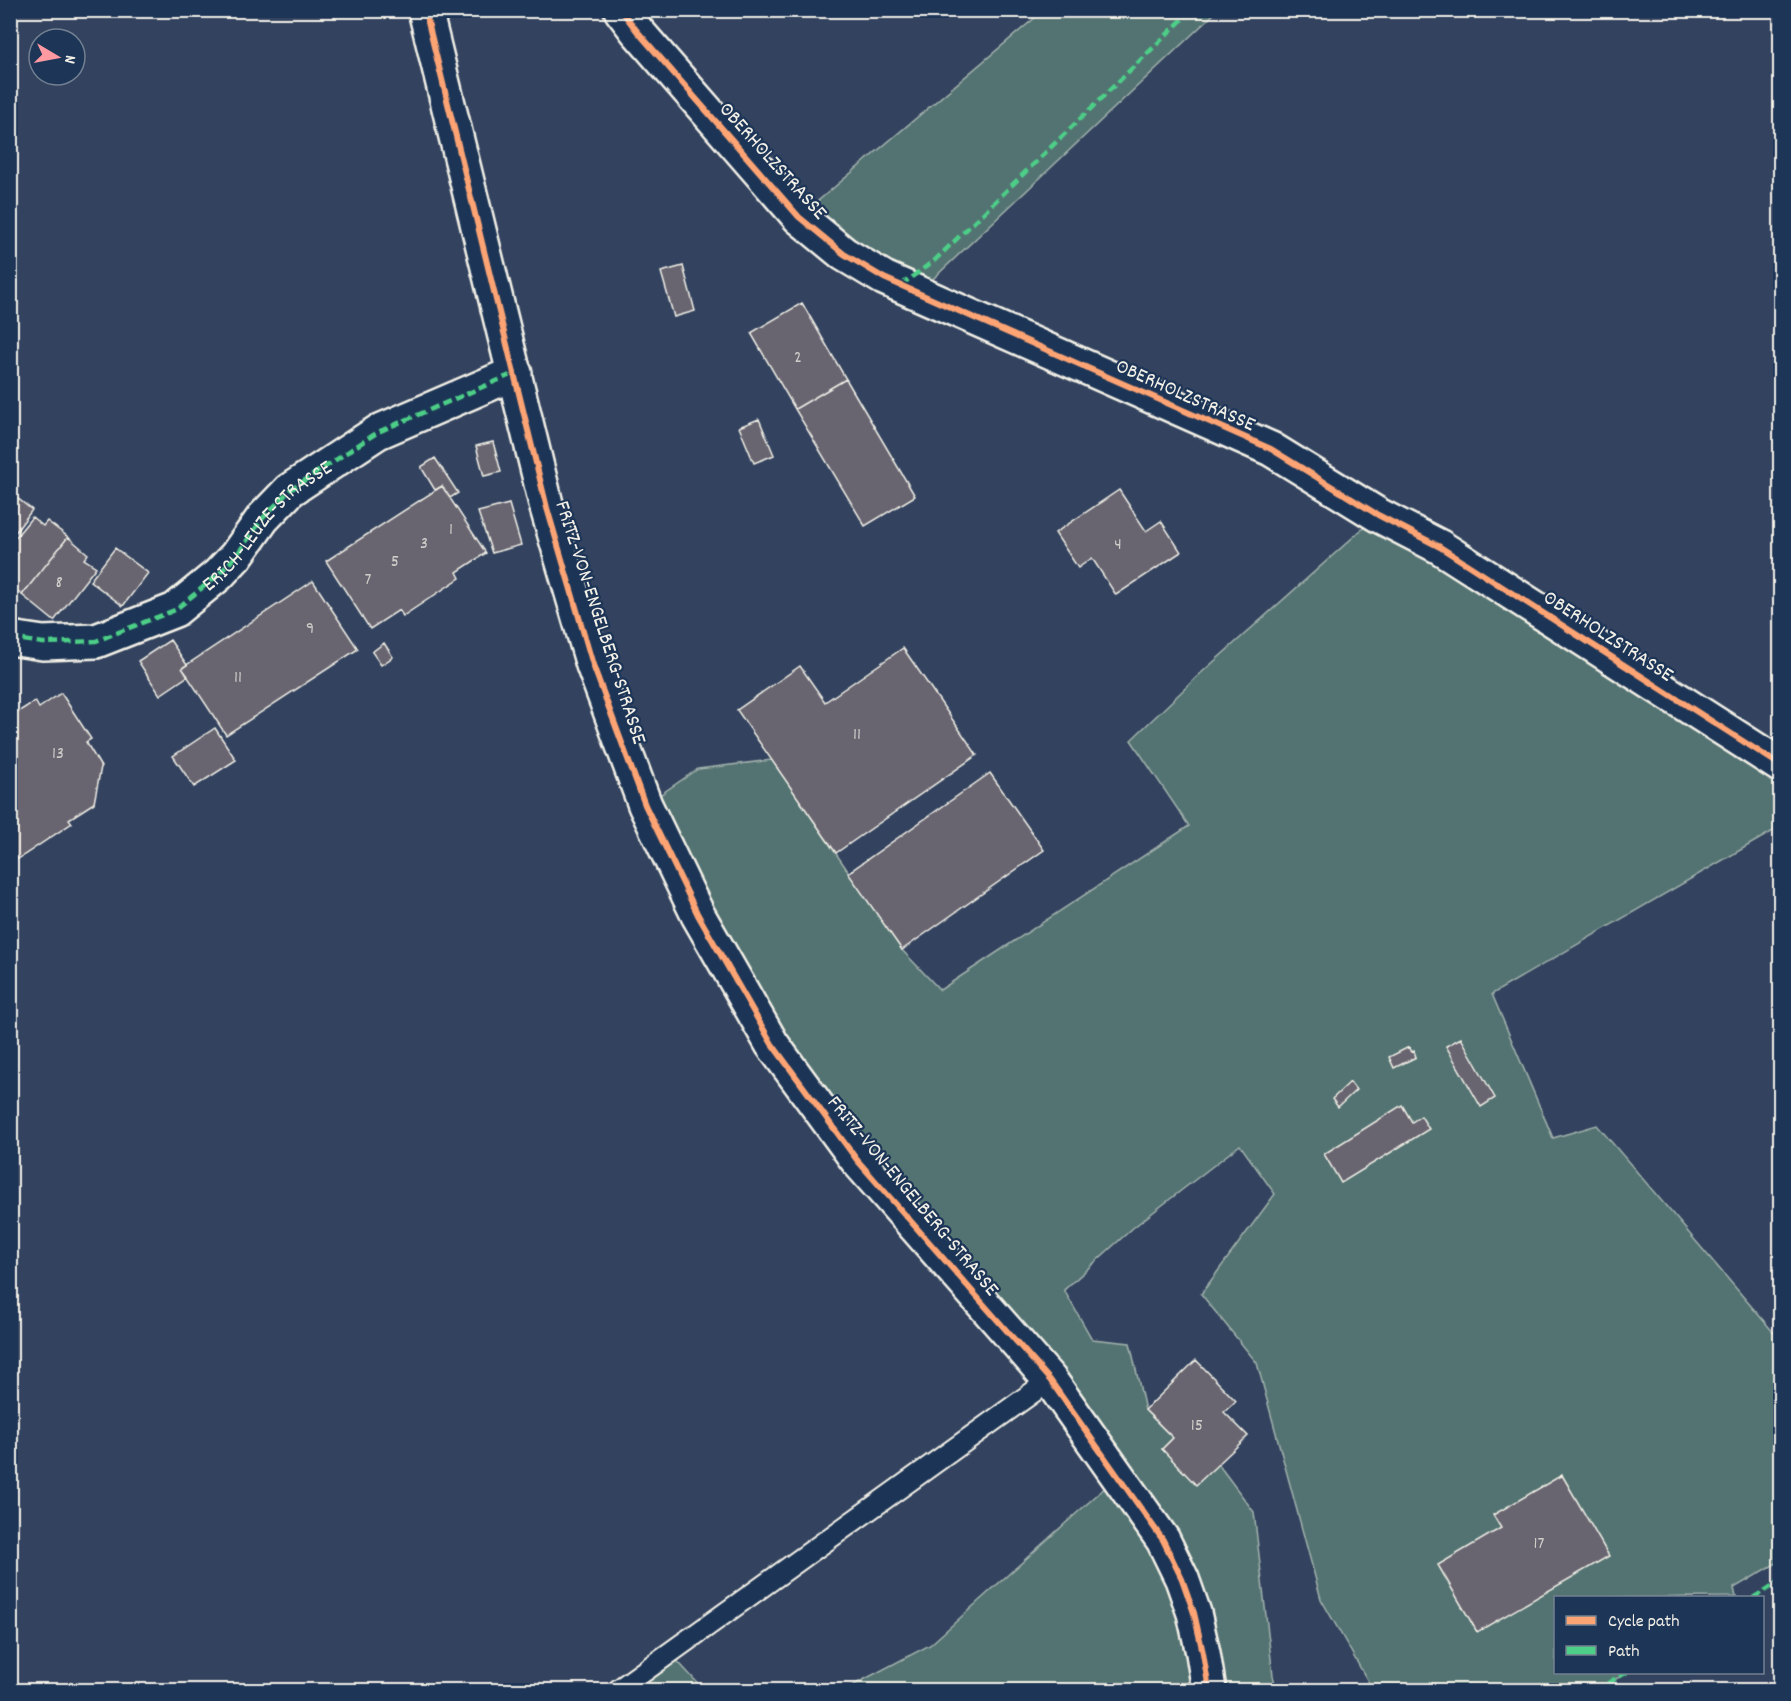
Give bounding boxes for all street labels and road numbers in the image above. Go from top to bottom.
street label: OBERHOLZSTRASSE [710,96,833,228]
street label: OBERHOLZSTRASSE [1110,353,1260,441]
street label: ERICH-LEUZE-STRASSE [197,454,339,600]
street label: FRITZ-VON-ENGELBERG-STRASSE [546,497,653,749]
street label: OBERHOLZSTRASSE [1536,584,1679,691]
street label: FRITZ-VON-ENGELBERG-STRASSE [819,1090,1005,1304]

